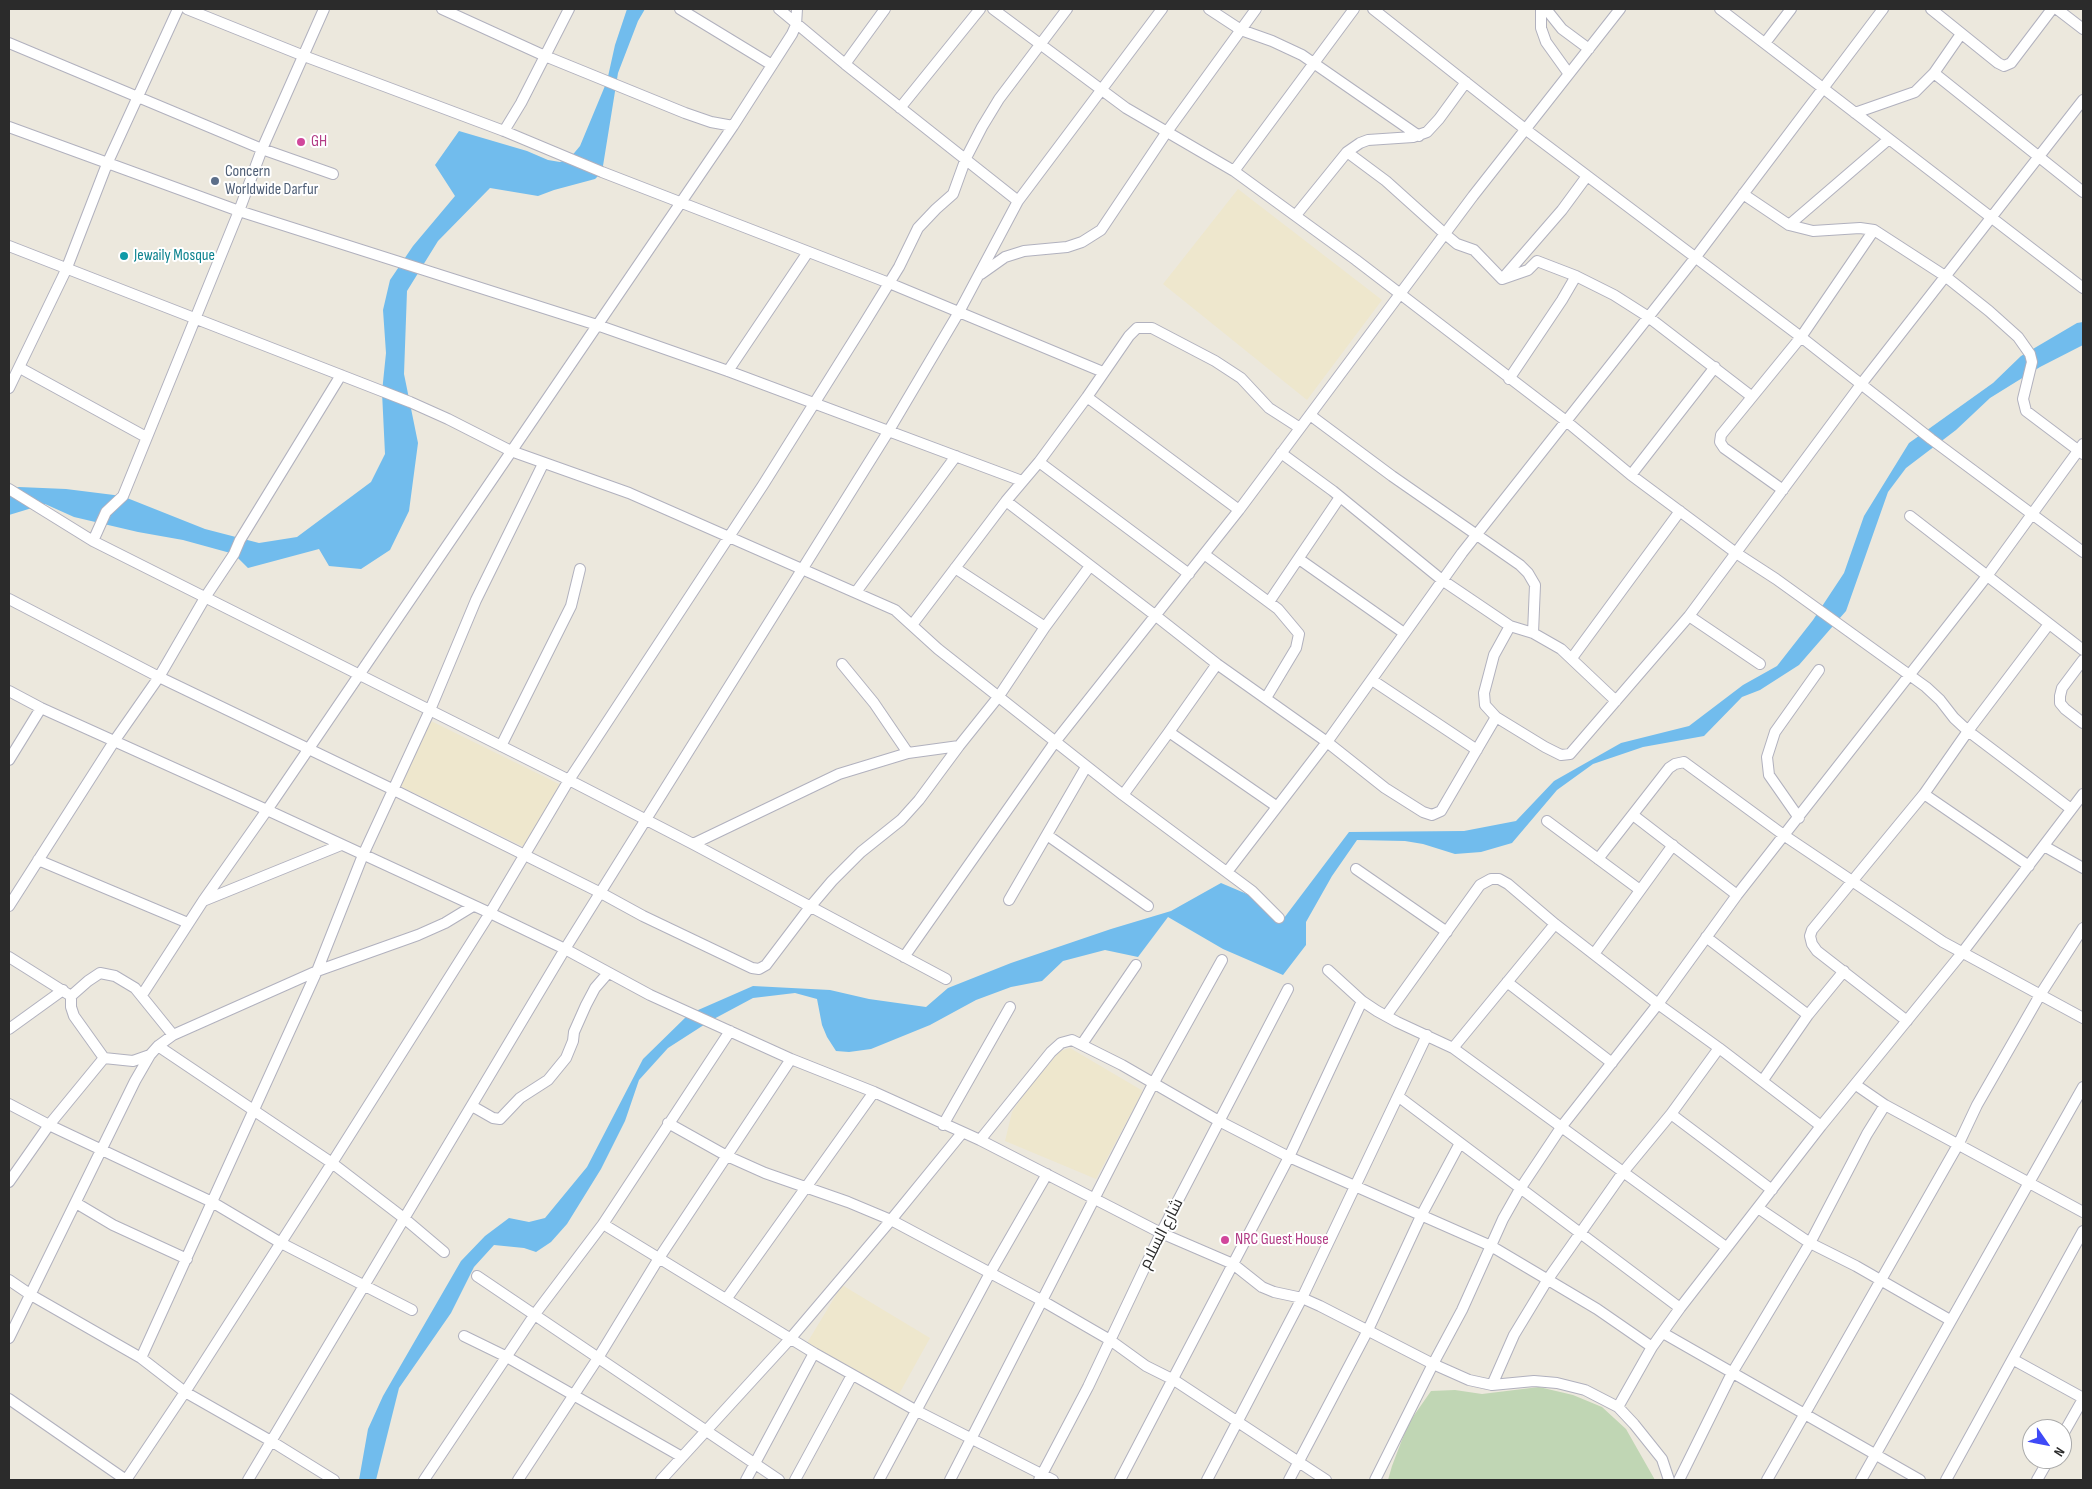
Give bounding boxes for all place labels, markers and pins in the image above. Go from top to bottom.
place label: GH [311,132,327,152]
marker: GH [295,136,307,148]
place label: Concern Worldwide Darfur [225,162,318,200]
marker: Concern Worldwide Darfur [209,175,221,187]
place label: Jewaily Mosque [134,246,215,266]
marker: Jewaily Mosque [118,250,130,262]
place label: NRC Guest House [1235,1230,1329,1250]
marker: NRC Guest House [1219,1234,1231,1246]

